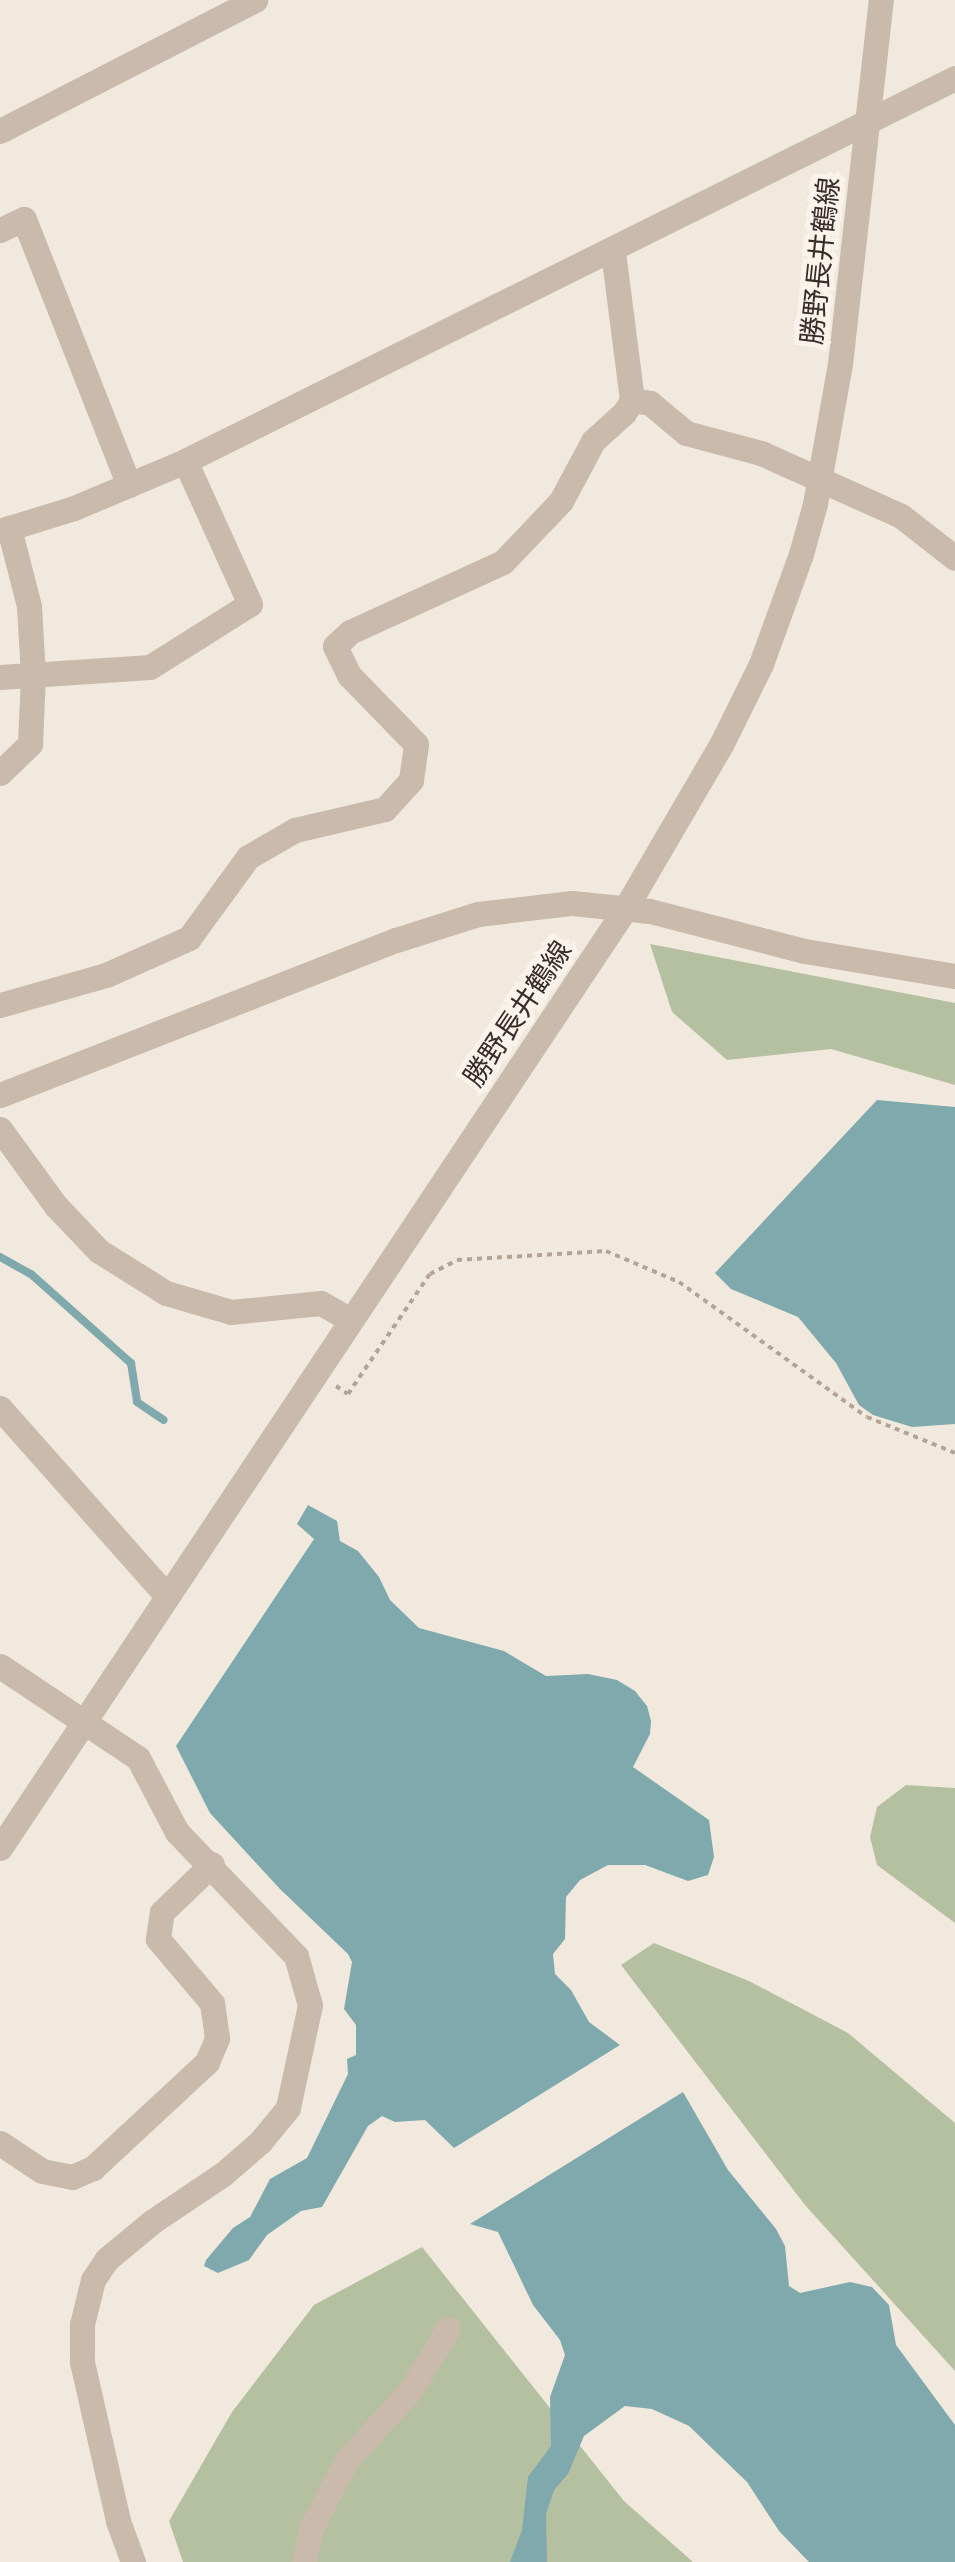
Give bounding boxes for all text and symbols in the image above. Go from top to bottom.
street label: 勝野長井鶴線 [796,176,846,346]
street label: 勝野長井鶴線 [457,935,579,1093]

